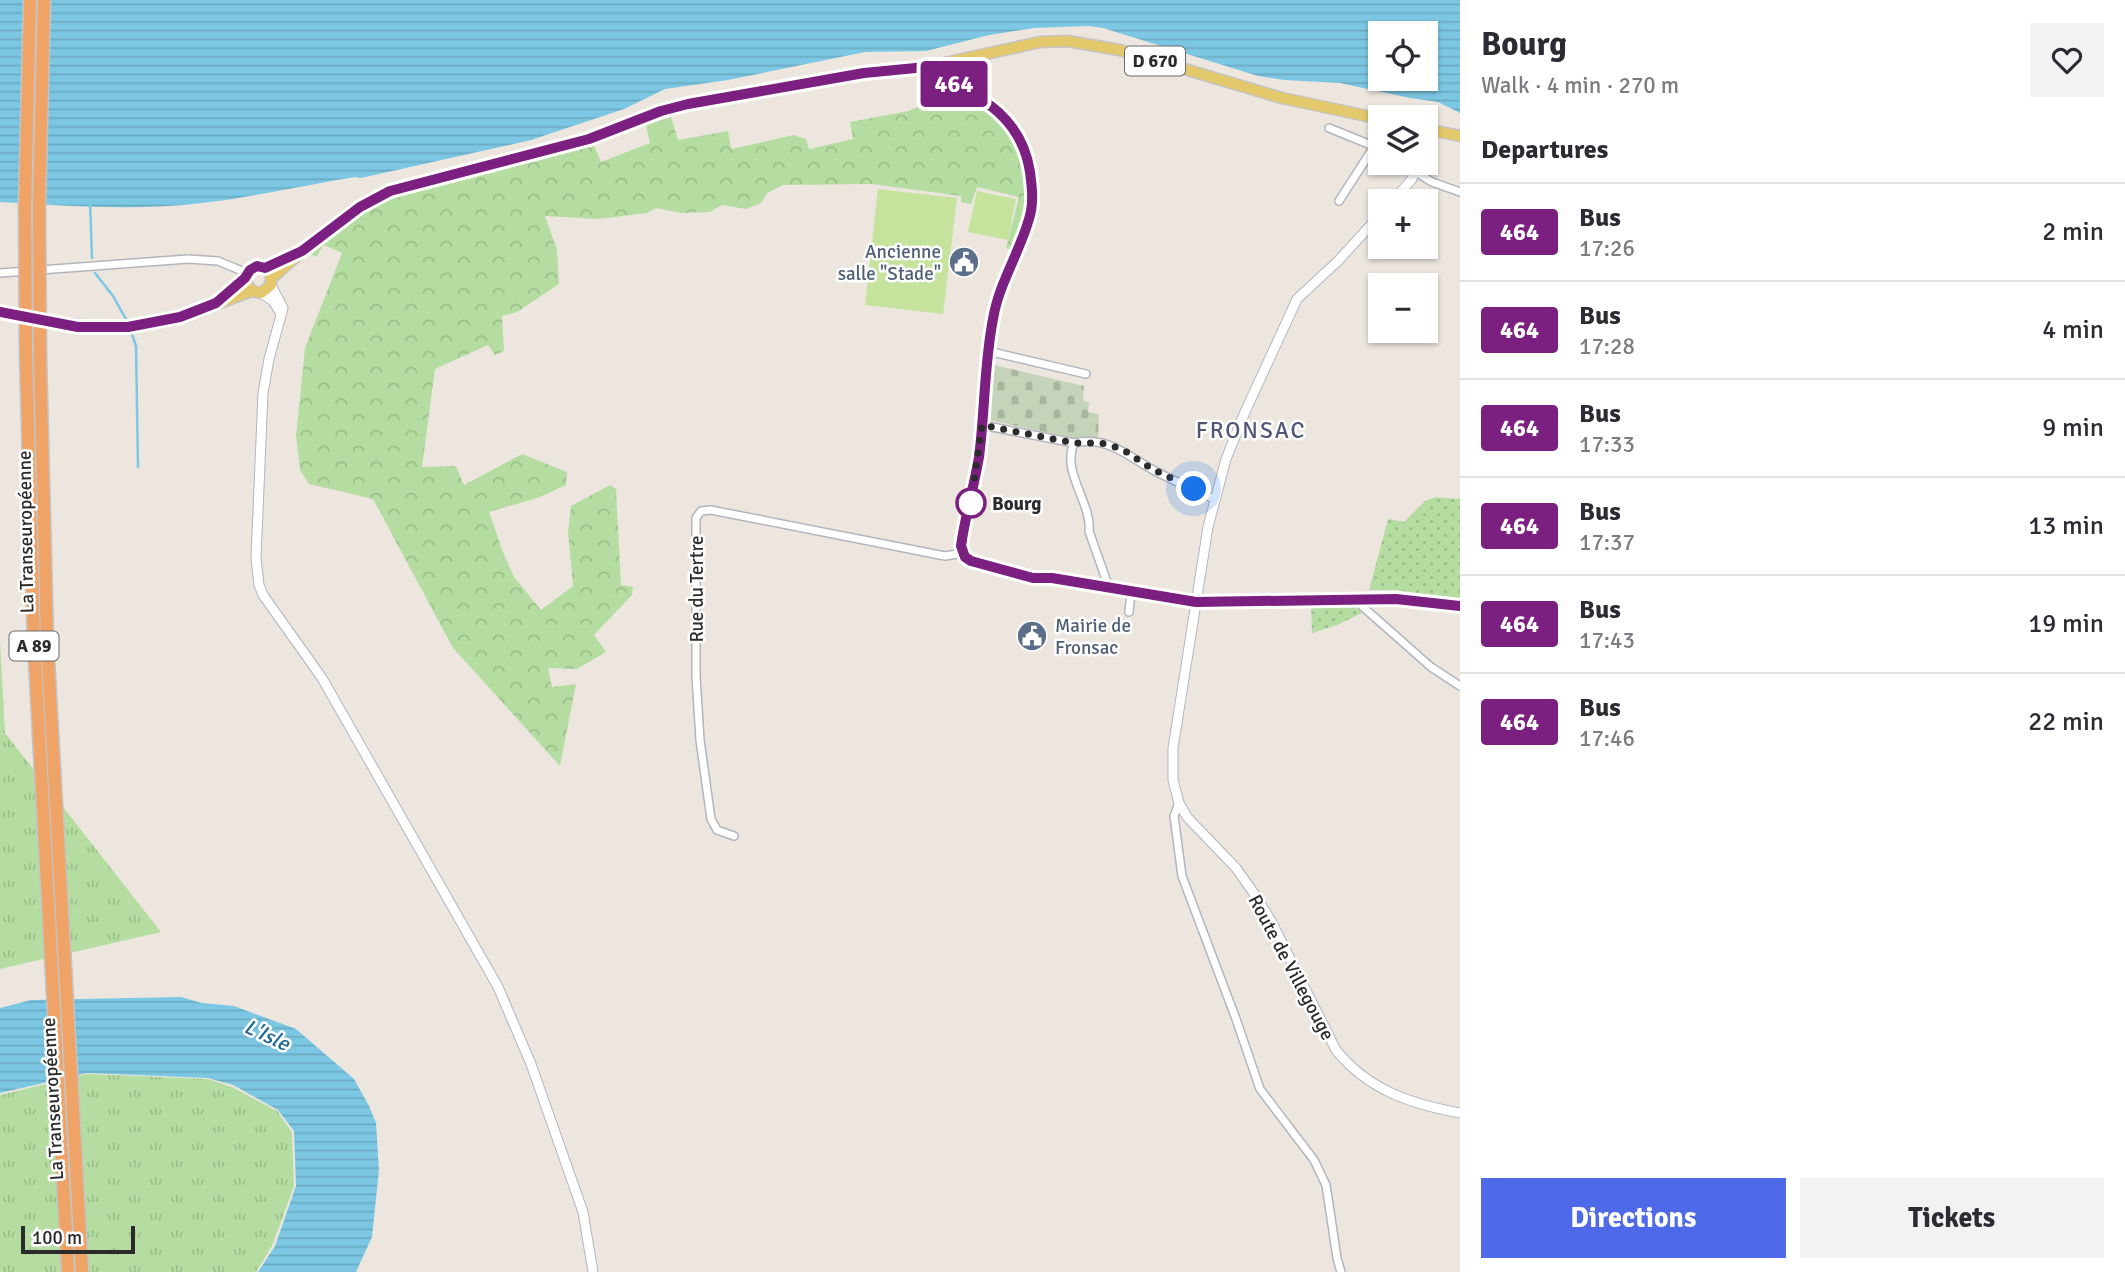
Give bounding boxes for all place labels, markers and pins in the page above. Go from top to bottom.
place label: Ancienne salle "Stade" [838,240,941,286]
public building icon: Ancienne salle "Stade" [947,245,981,279]
marker: Bourg [956,488,986,518]
place label: Bourg [992,492,1042,516]
place label: Mairie de Fronsac [1055,614,1131,660]
public building icon: Mairie de Fronsac [1015,619,1049,653]

